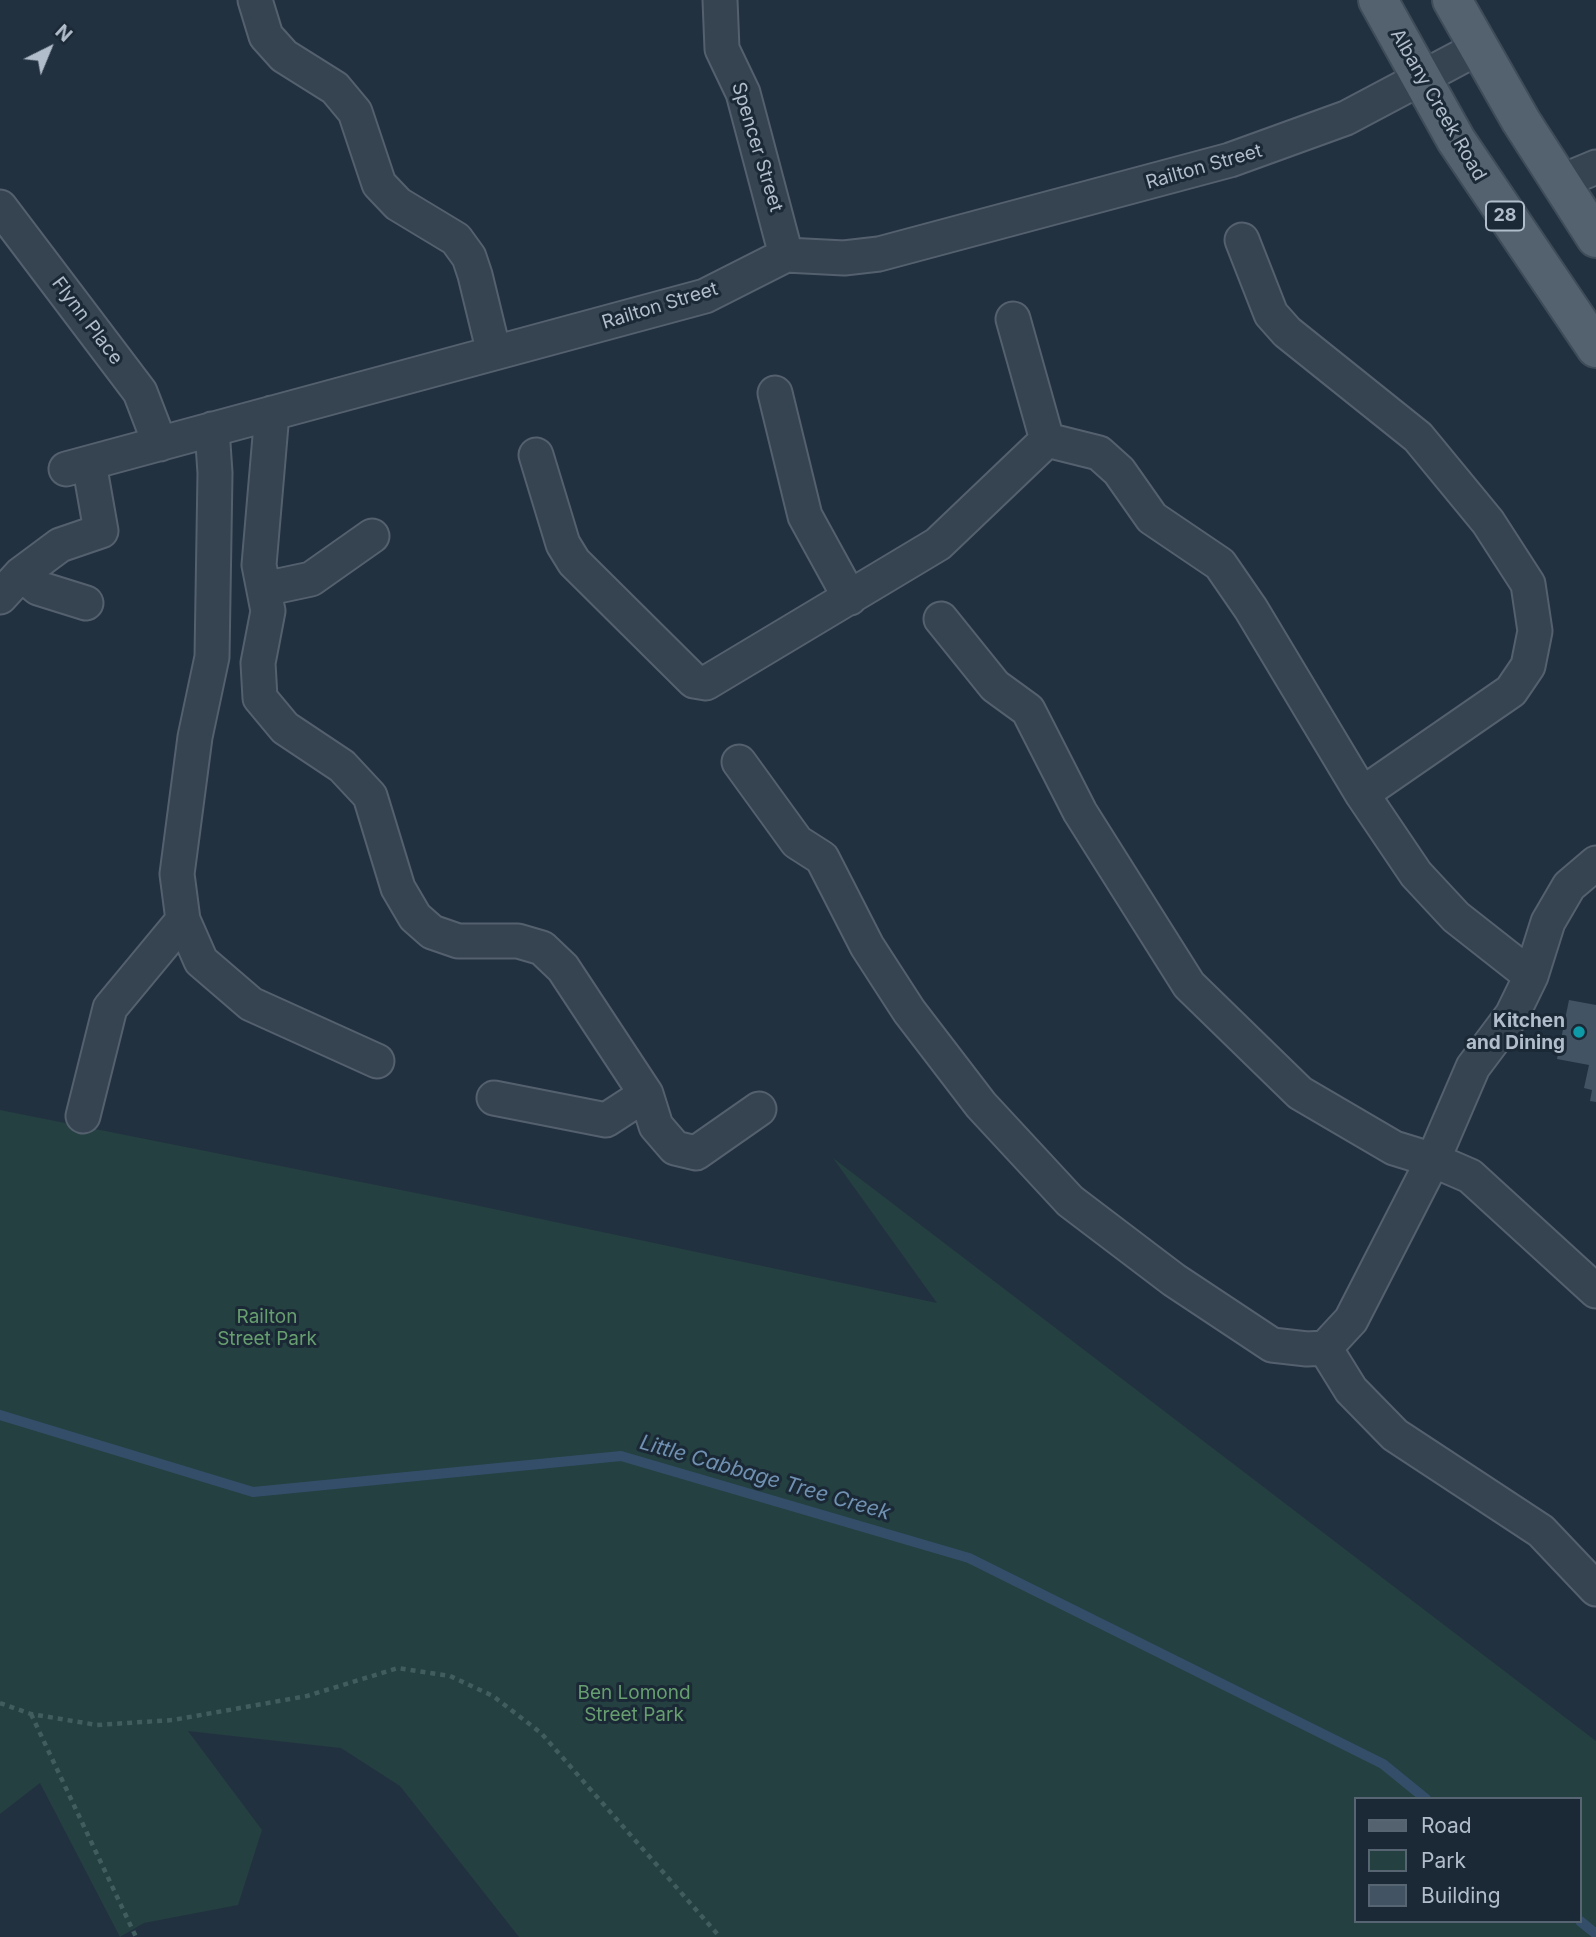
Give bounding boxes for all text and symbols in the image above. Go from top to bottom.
north arrow [14,14,84,84]
text: N [51,20,77,47]
street label: Albany Creek Road [1385,25,1491,185]
street label: Spencer Street [726,80,788,214]
street label: Railton Street [1143,140,1265,194]
road number: 28 [1486,202,1524,230]
street label: Flynn Place [47,273,127,369]
street label: Railton Street [599,278,721,334]
place label: Kitchen and Dining [1466,1010,1565,1054]
marker: Kitchen and Dining [1571,1024,1587,1040]
park label: Railton Street Park [217,1306,317,1350]
water label: Little Cabbage Tree Creek [637,1430,893,1526]
park label: Ben Lomond Street Park [577,1682,691,1726]
legend [1354,1797,1582,1923]
text: Road [1421,1813,1472,1838]
text: Park [1421,1848,1466,1873]
text: Building [1421,1883,1501,1908]

